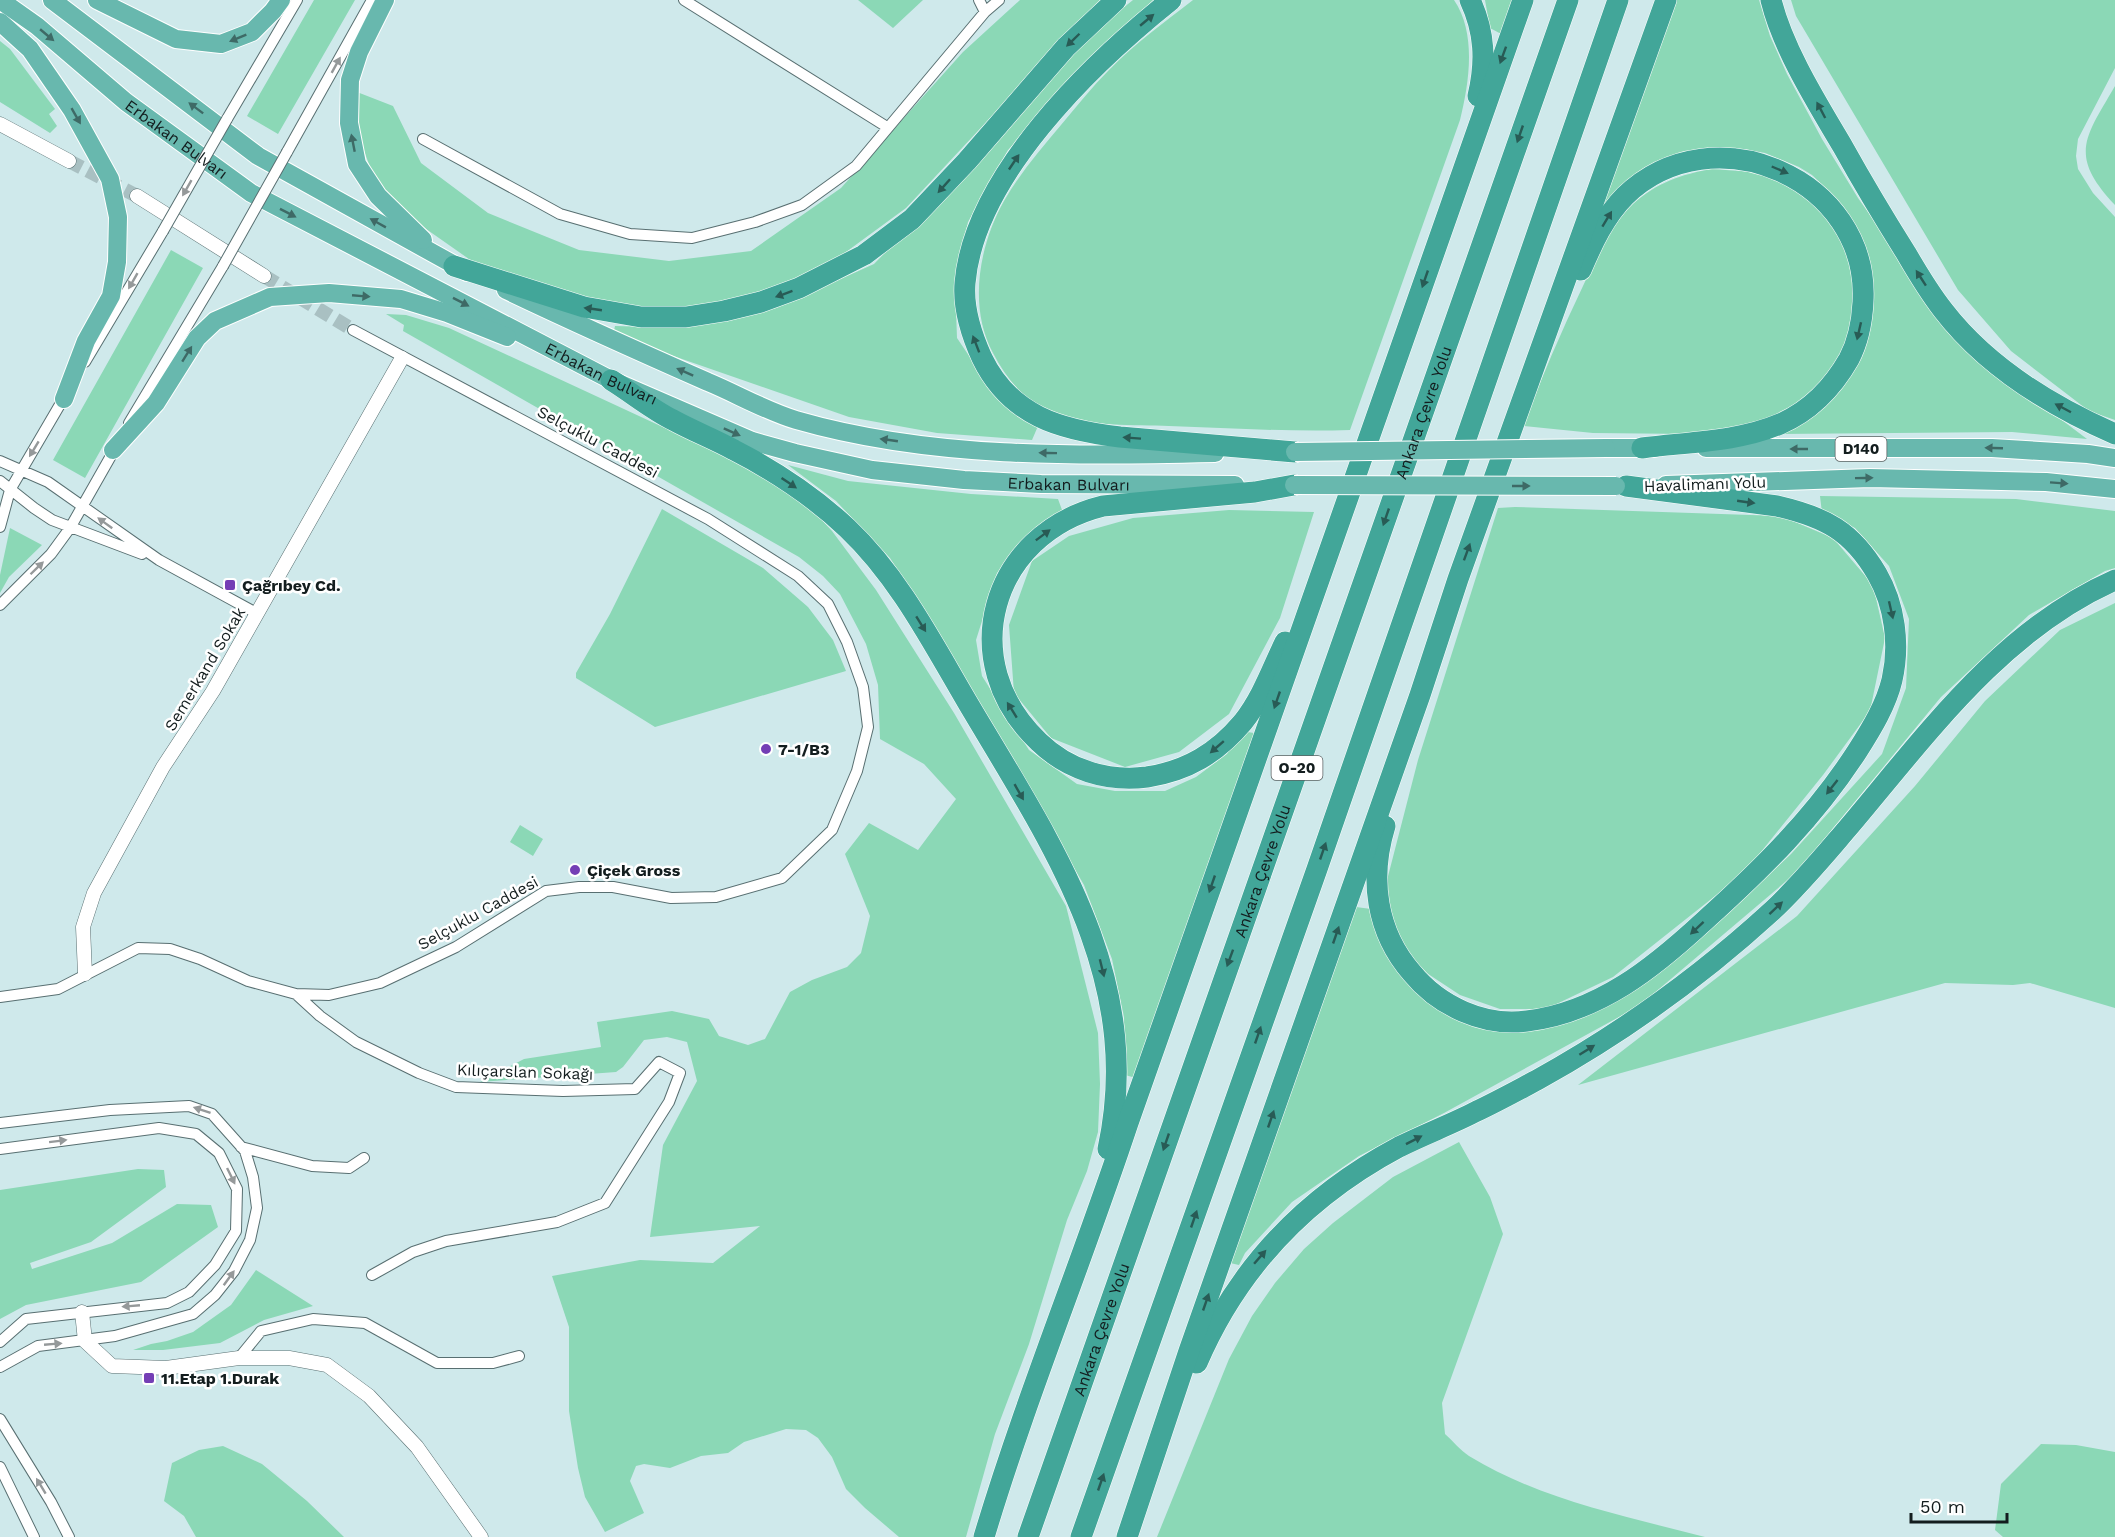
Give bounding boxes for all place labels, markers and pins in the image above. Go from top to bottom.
place label: Çağrıbey Cd. [242,576,341,595]
marker: Çağrıbey Cd. [223,578,237,592]
place label: 7-1/B3 [778,740,829,759]
marker: 7-1/B3 [759,742,773,756]
place label: Çiçek Gross [587,861,681,880]
marker: Çiçek Gross [568,863,582,877]
place label: 11.Etap 1.Durak [161,1369,279,1388]
marker: 11.Etap 1.Durak [142,1371,156,1385]

